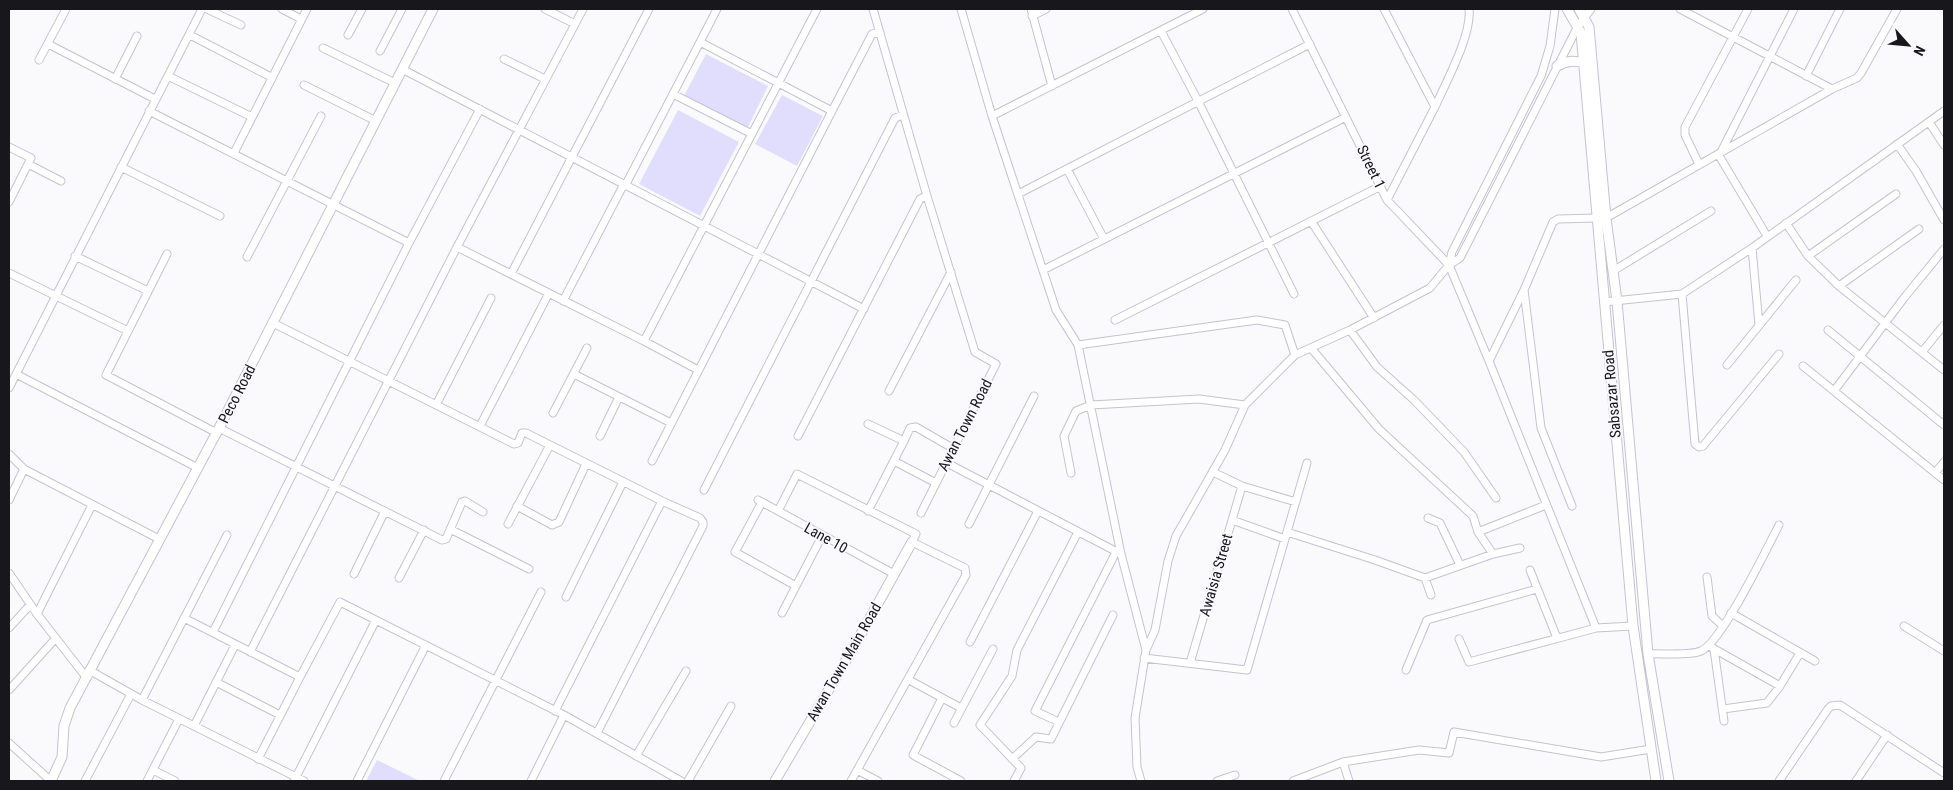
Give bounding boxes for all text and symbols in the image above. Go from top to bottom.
north arrow [1883,20,1933,70]
text: N [1911,43,1929,58]
street label: Street 1 [1353,142,1389,192]
street label: Sabsazar Road [1599,349,1625,439]
street label: Peco Road [215,362,259,426]
street label: Awan Town Road [934,376,996,474]
street label: Lane 10 [801,519,851,557]
street label: Awaisia Street [1196,532,1236,618]
street label: Awan Town Main Road [803,600,885,724]

